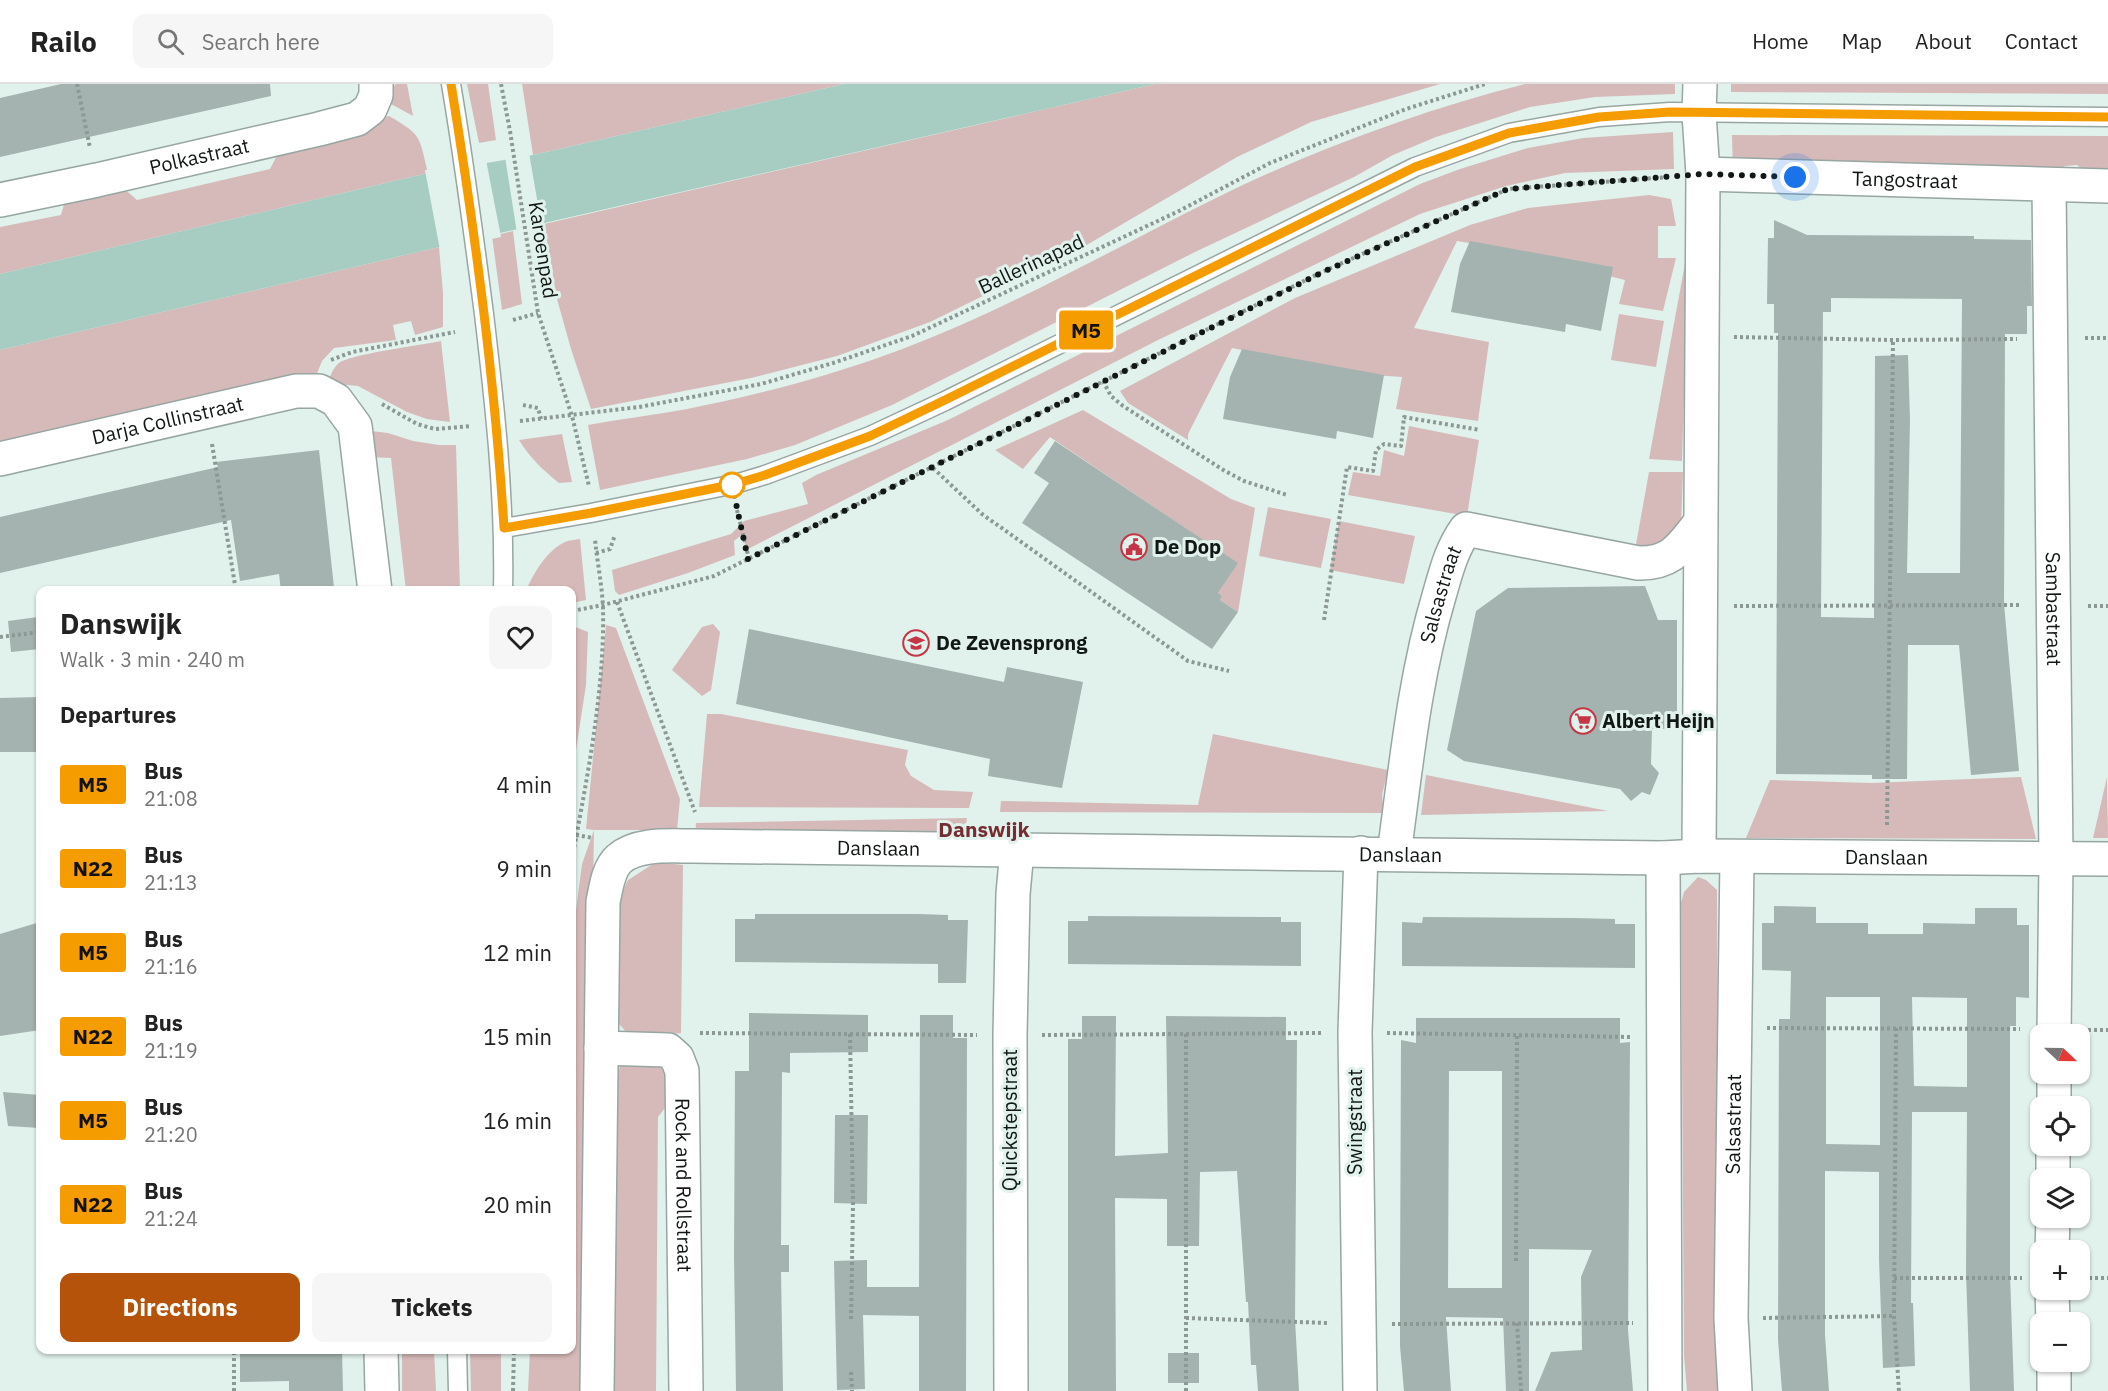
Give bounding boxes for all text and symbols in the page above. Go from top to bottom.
search box [133,14,553,68]
text: Railo [30,23,97,60]
icon: search [154,25,187,58]
text: Search here [202,27,320,56]
text: Home [1752,27,1809,55]
text: Map [1842,27,1882,55]
text: About [1915,27,1972,55]
text: Contact [2005,27,2078,55]
street label: Polkastraat [147,131,252,181]
your location [1780,162,1810,192]
street label: Tangostraat [1852,164,1958,195]
street label: Karoenpad [523,200,564,300]
street label: Ballerinapad [974,227,1088,300]
line badge: M5 [1059,310,1113,350]
text: M5 [1071,316,1101,344]
street label: Darja Collinstraat [89,389,246,451]
unlabelled marker [719,472,745,498]
public building icon: De Dop [1119,532,1149,562]
place label: De Dop [1154,533,1221,560]
street label: Salsastraat [1413,541,1467,646]
street label: Sambastraat [2040,552,2068,666]
text: Danswijk [60,605,182,642]
button: heart [489,606,552,669]
school or university icon: De Zevensprong [901,628,931,658]
place label: De Zevensprong [936,629,1088,656]
text: Walk · 3 min · 240 m [60,646,245,673]
text: Departures [60,700,176,729]
supermarket icon: Albert Heijn [1568,706,1598,736]
place label: Albert Heijn [1602,707,1715,734]
text: Bus [144,756,183,785]
text: M5 [78,770,108,798]
text: 4 min [496,770,552,799]
text: 21:08 [144,785,198,812]
district label: Danswijk [938,815,1031,843]
street label: Danslaan [837,834,920,862]
text: Bus [144,840,183,869]
street label: Danslaan [1359,840,1442,868]
street label: Danslaan [1845,843,1928,871]
text: N22 [73,854,113,882]
text: 9 min [496,854,552,883]
text: 21:13 [144,869,198,896]
text: Bus [144,924,183,953]
text: M5 [78,938,108,966]
text: 12 min [483,938,552,967]
text: 21:16 [144,953,198,980]
text: Bus [144,1008,183,1037]
text: N22 [73,1022,113,1050]
text: 15 min [483,1022,552,1051]
north arrow [2030,1024,2090,1084]
map controls [2030,1024,2090,1372]
text: 21:19 [144,1037,198,1064]
street label: Quickstepstraat [996,1049,1023,1191]
street label: Swingstraat [1341,1069,1368,1175]
street label: Salsastraat [1719,1074,1747,1175]
text: Bus [144,1092,183,1121]
button: locate [2030,1096,2090,1156]
street label: Rock and Rollstraat [669,1098,699,1272]
text: M5 [78,1106,108,1134]
text: 16 min [483,1106,552,1135]
text: 21:20 [144,1121,198,1148]
button: layers [2030,1168,2090,1228]
text: Bus [144,1176,183,1205]
text: N22 [73,1190,113,1218]
text: 20 min [483,1190,552,1219]
text: 21:24 [144,1205,198,1232]
button: + [2030,1240,2090,1300]
button: Directions [60,1273,300,1342]
button: Tickets [312,1273,552,1342]
button: − [2030,1312,2090,1372]

